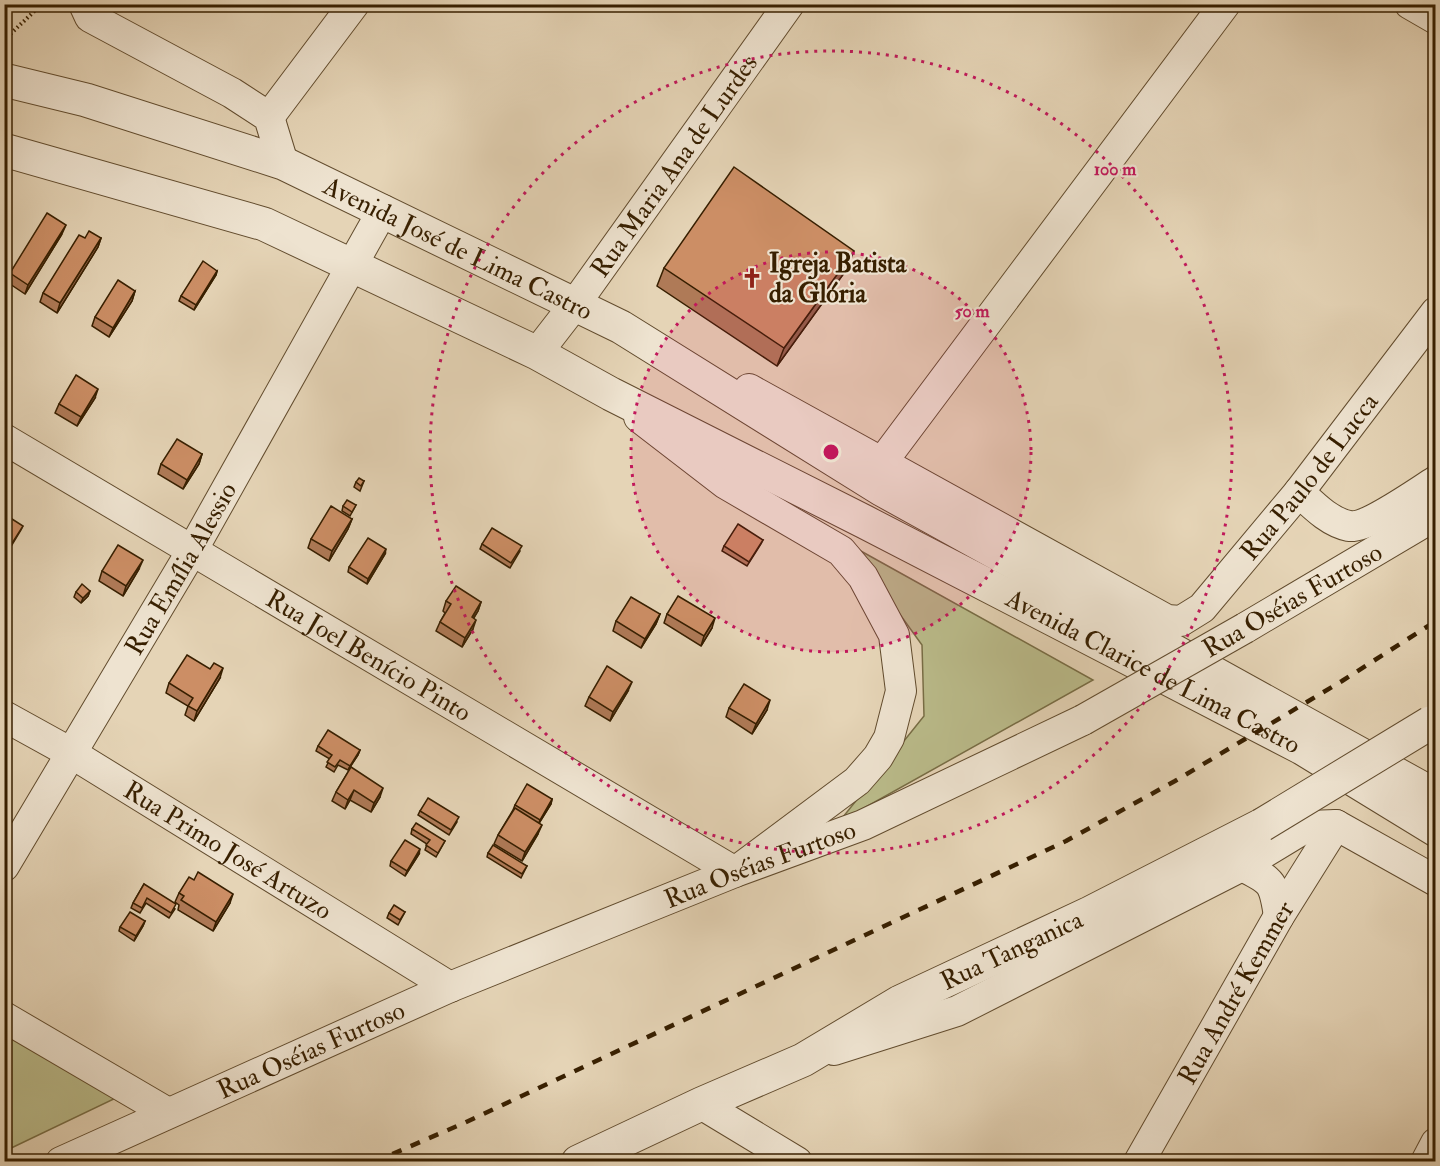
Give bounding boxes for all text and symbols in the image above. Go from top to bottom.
street label: Rua Maria Ana de Lurdes [584,48,765,284]
text: 100 m [1094,158,1137,181]
street label: Avenida José de Lima Castro [317,170,598,328]
place label: Igreja Batista da Glória [769,248,907,310]
church icon: Igreja Batista da Glória [740,266,764,290]
text: 50 m [955,300,990,323]
street label: Rua Paulo de Lucca [1234,387,1386,567]
centre of rings [821,442,841,462]
street label: Rua Emília Alessio [118,477,244,661]
street label: Rua Oséias Furtoso [1197,537,1388,665]
street label: Avenida Clarice de Lima Castro [999,582,1306,761]
street label: Rua Joel Benício Pinto [260,583,477,729]
street label: Rua Primo José Artuzo [117,774,337,927]
street label: Rua Oséias Furtoso [660,814,860,916]
street label: Rua André Kemmer [1171,895,1302,1091]
street label: Rua Tanganica [935,904,1088,998]
street label: Rua Oséias Furtoso [213,994,410,1107]

